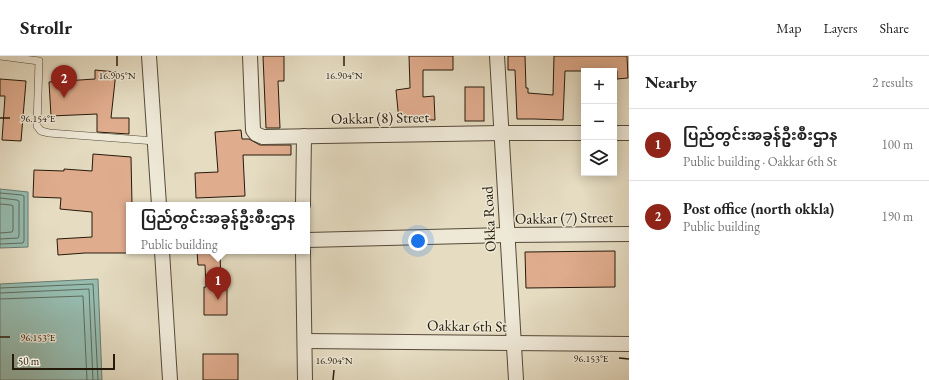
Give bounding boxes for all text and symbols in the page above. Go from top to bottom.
text: Strollr [20,15,72,40]
text: Map [776,19,801,37]
text: Layers [823,19,858,37]
text: Share [880,19,909,37]
pin: 2 [51,65,77,98]
map controls [581,68,617,176]
button: + [581,68,617,104]
text: 16.905°N [98,69,136,82]
text: 16.904°N [325,69,363,82]
text: Nearby [645,71,697,93]
text: 2 results [872,74,913,91]
button: − [581,104,617,140]
street label: Oakkar (8) Street [331,107,429,128]
text: 96.154°E [21,112,56,125]
text: ပြည်တွင်းအခွန်ဦးစီးဌာန [683,125,838,144]
text: 1 [655,136,661,153]
text: 100 m [882,136,913,153]
button: layers [581,140,617,176]
text: Public building · Oakkar 6th St [683,153,837,170]
street label: Okka Road [477,185,500,252]
text: Post office (north okkla) [683,199,834,218]
popup [126,202,310,254]
street label: Oakkar (7) Street [515,207,613,228]
text: ပြည်တွင်းအခွန်ဦးစီးဌာန [141,208,295,227]
text: 2 [655,208,661,225]
text: 190 m [882,208,913,225]
text: Public building [683,218,760,235]
your location [408,231,428,251]
text: Public building [141,236,218,253]
pin: 1 [205,267,231,300]
street label: Oakkar 6th St [427,315,507,336]
text: 96.153°E [21,331,56,344]
scale bar [12,352,115,371]
text: 96.153°E [574,352,609,365]
text: 50 m [18,354,39,368]
text: 16.904°N [315,354,353,367]

